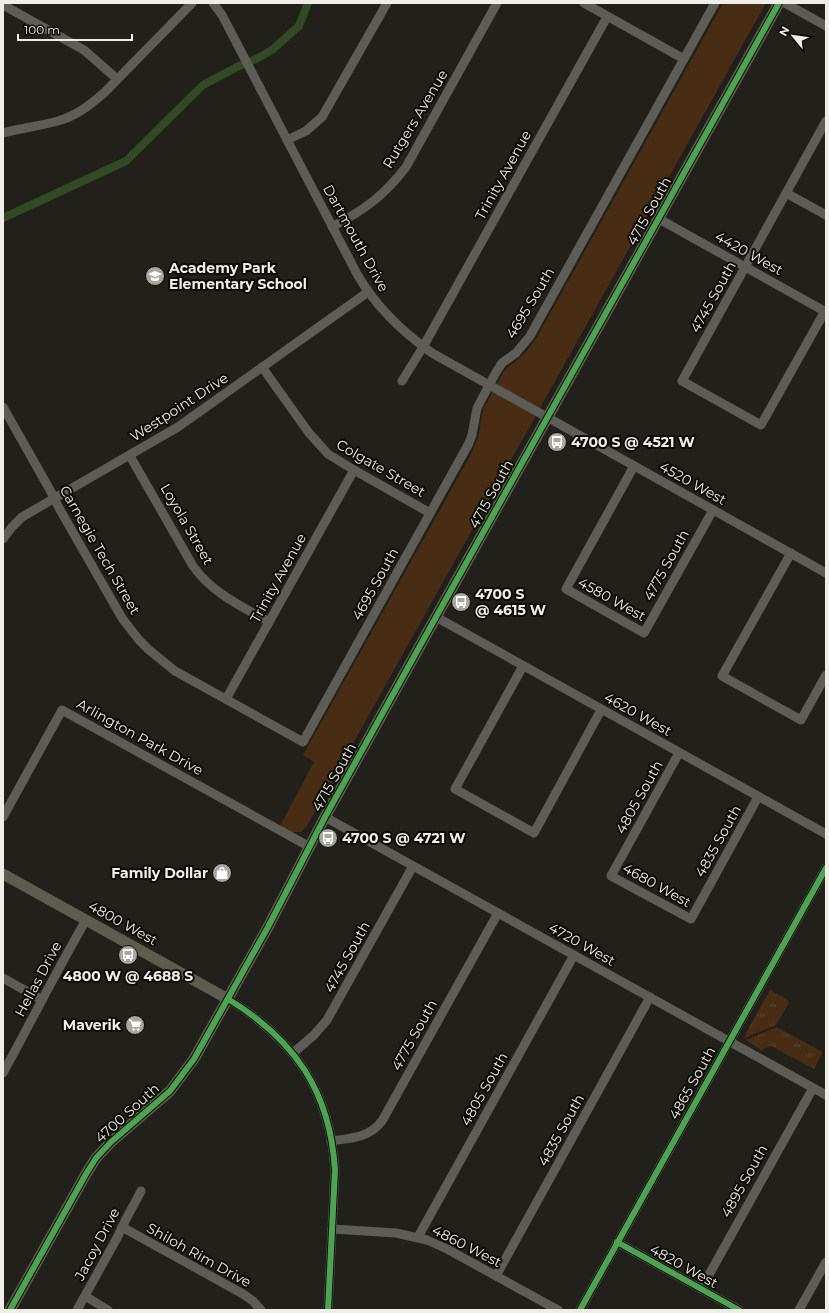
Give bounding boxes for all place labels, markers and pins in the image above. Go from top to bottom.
place label: Academy Park Elementary School [168,259,307,293]
school or university icon: Academy Park Elementary School [144,265,166,287]
bus stop icon: 4700 S @ 4521 W [546,431,568,453]
place label: 4700 S @ 4521 W [571,433,695,451]
place label: 4700 S @ 4615 W [475,585,546,619]
bus stop icon: 4700 S @ 4615 W [450,591,472,613]
bus stop icon: 4700 S @ 4721 W [317,827,339,849]
place label: 4700 S @ 4721 W [342,829,466,847]
shop icon: Family Dollar [211,862,233,884]
place label: Family Dollar [111,864,208,882]
bus stop icon: 4800 W @ 4688 S [117,944,139,966]
place label: 4800 W @ 4688 S [63,967,193,985]
supermarket icon: Maverik [124,1014,146,1036]
place label: Maverik [63,1016,122,1034]

